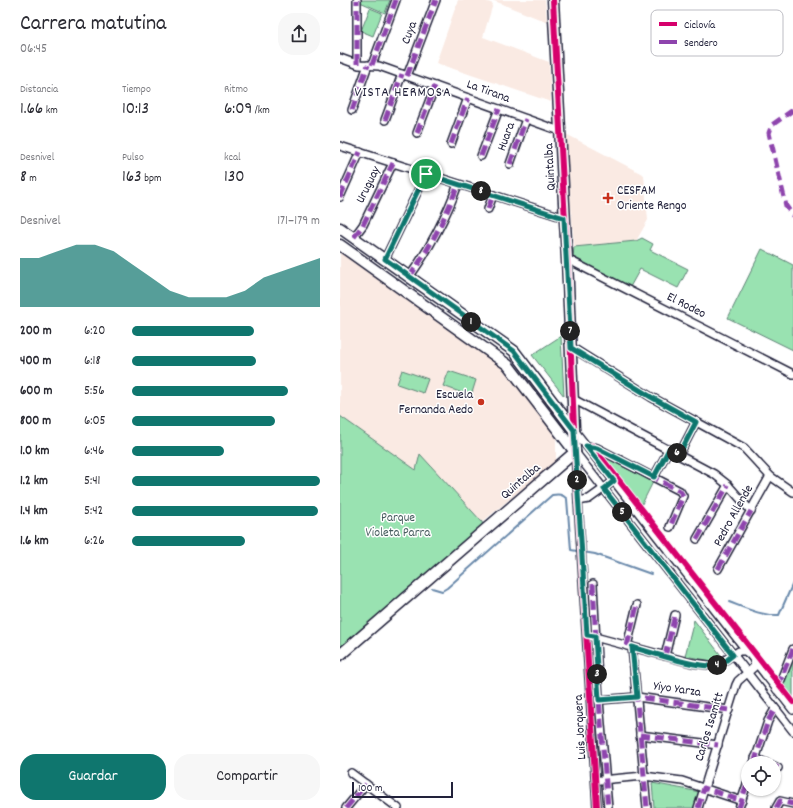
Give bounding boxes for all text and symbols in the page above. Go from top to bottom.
text: Carrera matutina [20,9,166,40]
legend [651,10,783,56]
button: share [278,13,320,55]
street label: Cuya [397,18,423,47]
text: Ciclovía [684,18,716,34]
text: Sendero [684,36,718,52]
text: 06:45 [20,40,47,59]
street label: La Tirana [464,75,513,109]
text: Distancia [20,82,58,98]
text: Tiempo [122,82,151,98]
text: Ritmo [224,82,248,98]
district label: VISTA HERMOSA [354,83,452,103]
text: 1.66 [20,98,43,122]
text: 10:13 [122,98,149,122]
text: 6:09 [224,98,252,122]
text: km [43,103,58,119]
text: /km [252,103,270,119]
street label: Huara [493,119,521,154]
street label: Quintalba [540,142,562,191]
text: Desnivel [20,150,54,166]
text: Pulso [122,150,144,166]
text: kcal [224,150,241,166]
pin [409,157,443,191]
street label: Uruguay [352,162,386,207]
icon: arrive [415,163,437,185]
text: 8 [20,166,27,190]
text: 163 [122,166,142,190]
text: 130 [224,166,245,190]
text: m [27,171,37,187]
text: bpm [142,171,162,187]
pin: 8 [471,181,491,201]
place label: CESFAM Oriente Rengo [617,182,687,216]
text: 8 [479,183,483,199]
marker: CESFAM Oriente Rengo [602,192,614,204]
text: Desnivel [20,212,61,231]
text: 171–179 m [277,212,320,231]
street label: El Rodeo [663,288,709,324]
pin: 1 [461,312,481,332]
text: 1 [470,314,472,330]
pin: 7 [560,321,580,341]
text: 200 m [20,322,52,341]
text: 6:20 [84,322,105,341]
text: 7 [568,323,572,339]
text: 400 m [20,352,51,371]
text: 6:18 [84,352,101,371]
text: 600 m [20,382,52,401]
text: 5:56 [84,382,105,401]
place label: Escuela Fernanda Aedo [399,386,474,420]
marker: Escuela Fernanda Aedo [476,397,486,407]
text: 800 m [20,412,51,431]
text: 6:05 [84,412,106,431]
text: 1.0 km [20,442,49,461]
text: 6:46 [84,442,104,461]
pin: 6 [667,443,687,463]
text: 6 [674,445,680,461]
street label: Quintalba [497,459,546,505]
pin: 2 [567,470,587,490]
text: 1.2 km [20,472,48,491]
text: 5:41 [84,472,100,491]
text: 2 [575,472,579,488]
street label: Pedro Allende [709,481,759,550]
text: 1.4 km [20,502,48,521]
text: 5:42 [84,502,103,521]
pin: 5 [612,502,632,522]
text: 5 [619,504,625,520]
park label: Parque Violeta Parra [366,509,431,543]
text: 1.6 km [20,532,49,551]
text: 6:26 [84,532,105,551]
pin: 4 [707,655,727,675]
text: 4 [715,657,719,673]
pin: 3 [587,664,607,684]
text: 3 [595,666,599,682]
street label: Yiyo Yarza [652,677,703,703]
street label: Carlos Isamitt [691,690,730,764]
street label: Luis Jorquera [570,693,592,760]
button: Guardar [20,754,166,800]
button: Compartir [174,754,320,800]
map controls [741,756,781,796]
button: locate [741,756,781,796]
scale bar [352,780,453,799]
text: 100 m [358,781,382,797]

